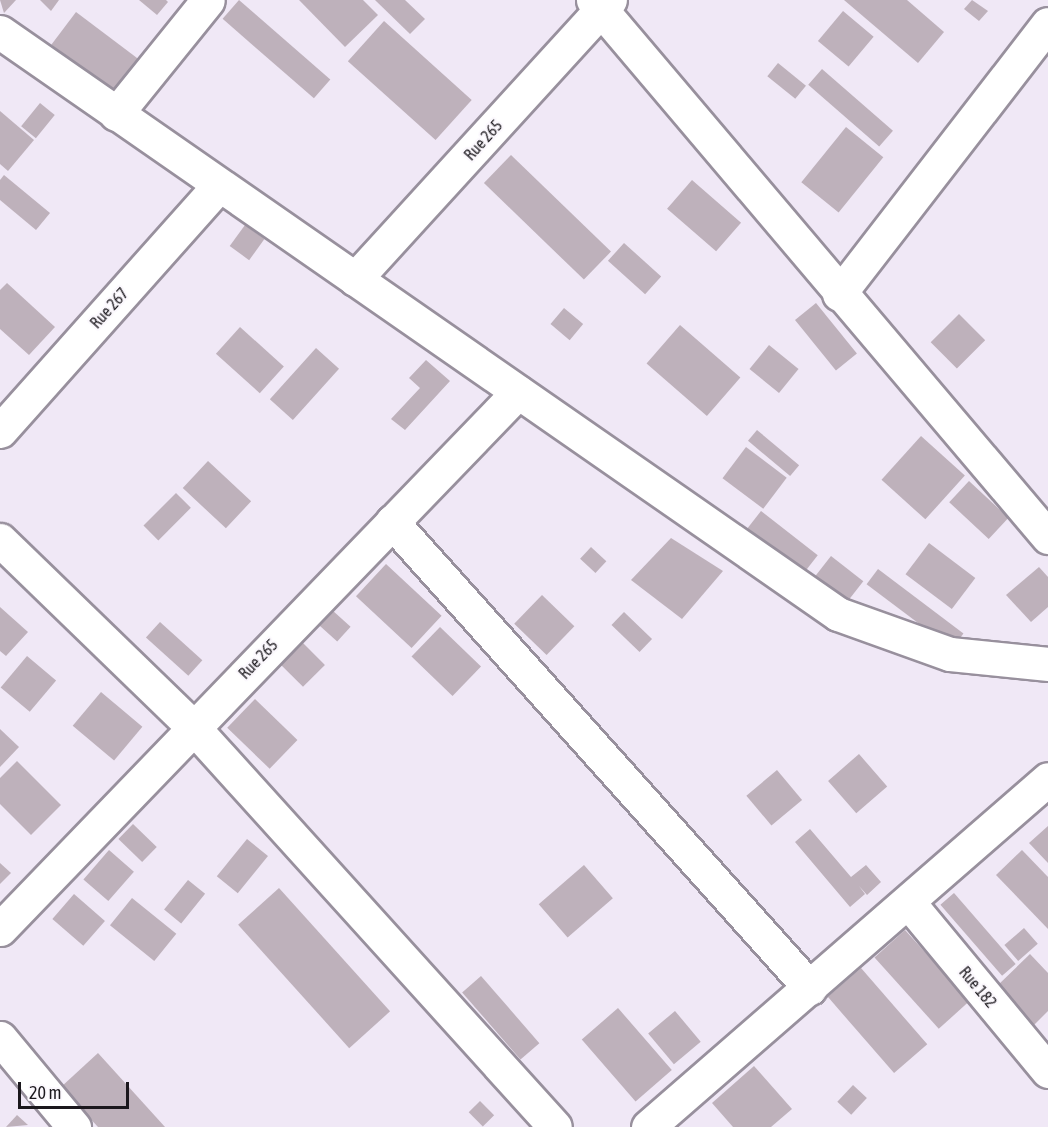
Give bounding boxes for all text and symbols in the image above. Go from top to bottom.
street label: Rue 265 [460,116,506,164]
street label: Rue 267 [86,284,132,332]
street label: Rue 265 [235,635,281,683]
street label: Rue 182 [955,963,1001,1011]
scale bar [21,1070,132,1108]
text: 20 m [29,1082,61,1103]

